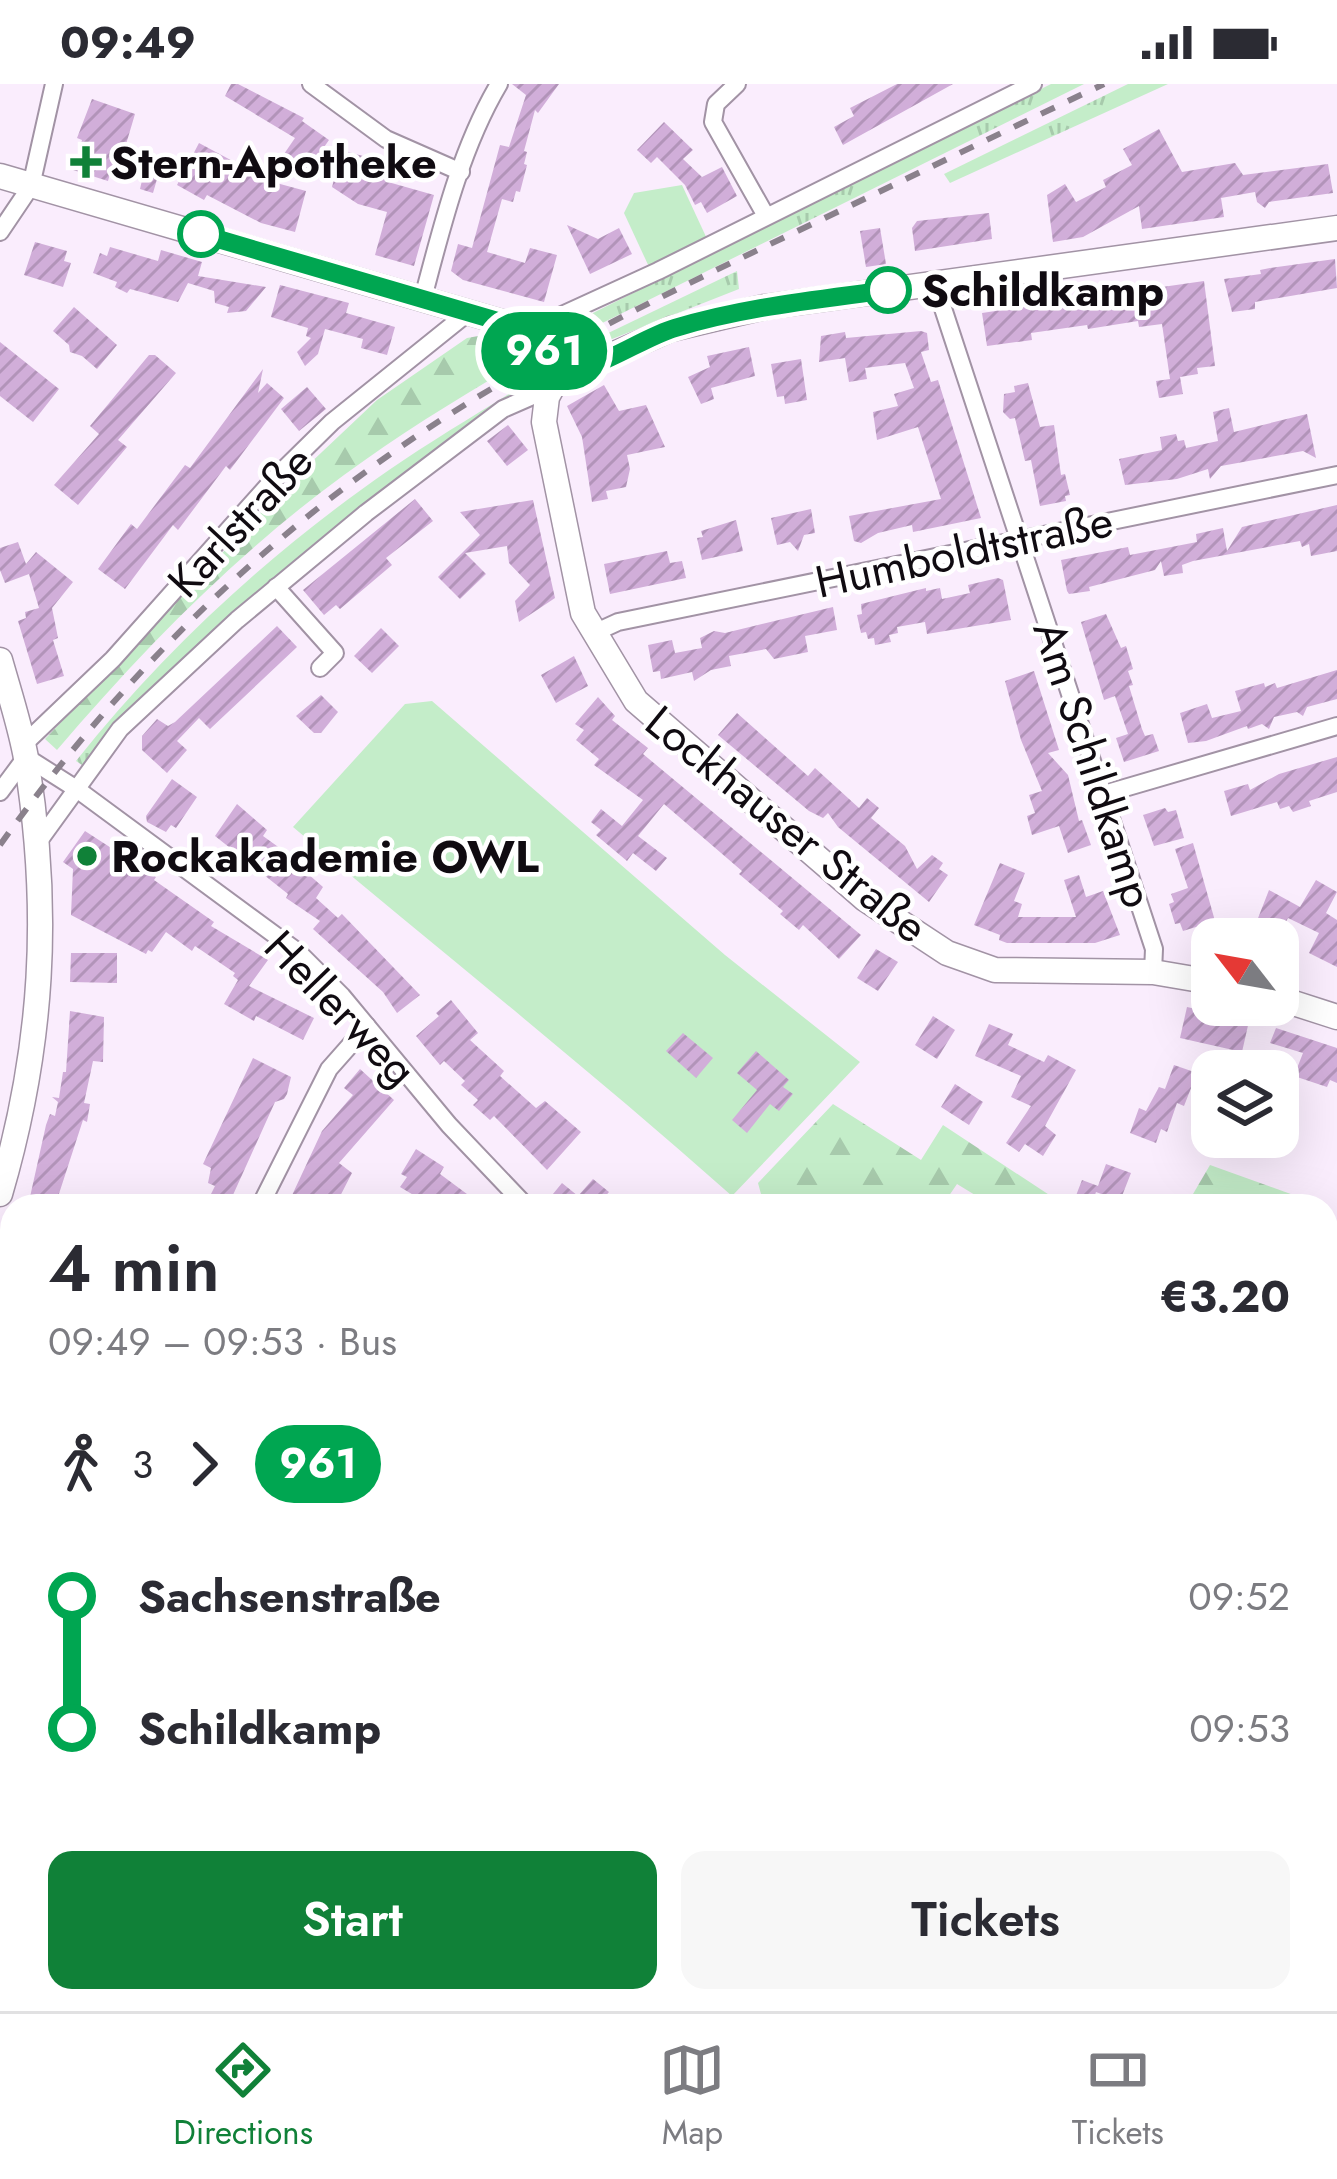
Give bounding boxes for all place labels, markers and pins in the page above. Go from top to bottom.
place label: Stern-Apotheke [110,130,437,195]
marker: Stern-Apotheke [73,149,99,175]
unlabelled marker [179,212,223,256]
place label: Schildkamp [921,258,1164,323]
marker: Schildkamp [866,268,910,312]
place label: Rockakademie OWL [111,824,539,889]
marker: Rockakademie OWL [74,843,100,869]

